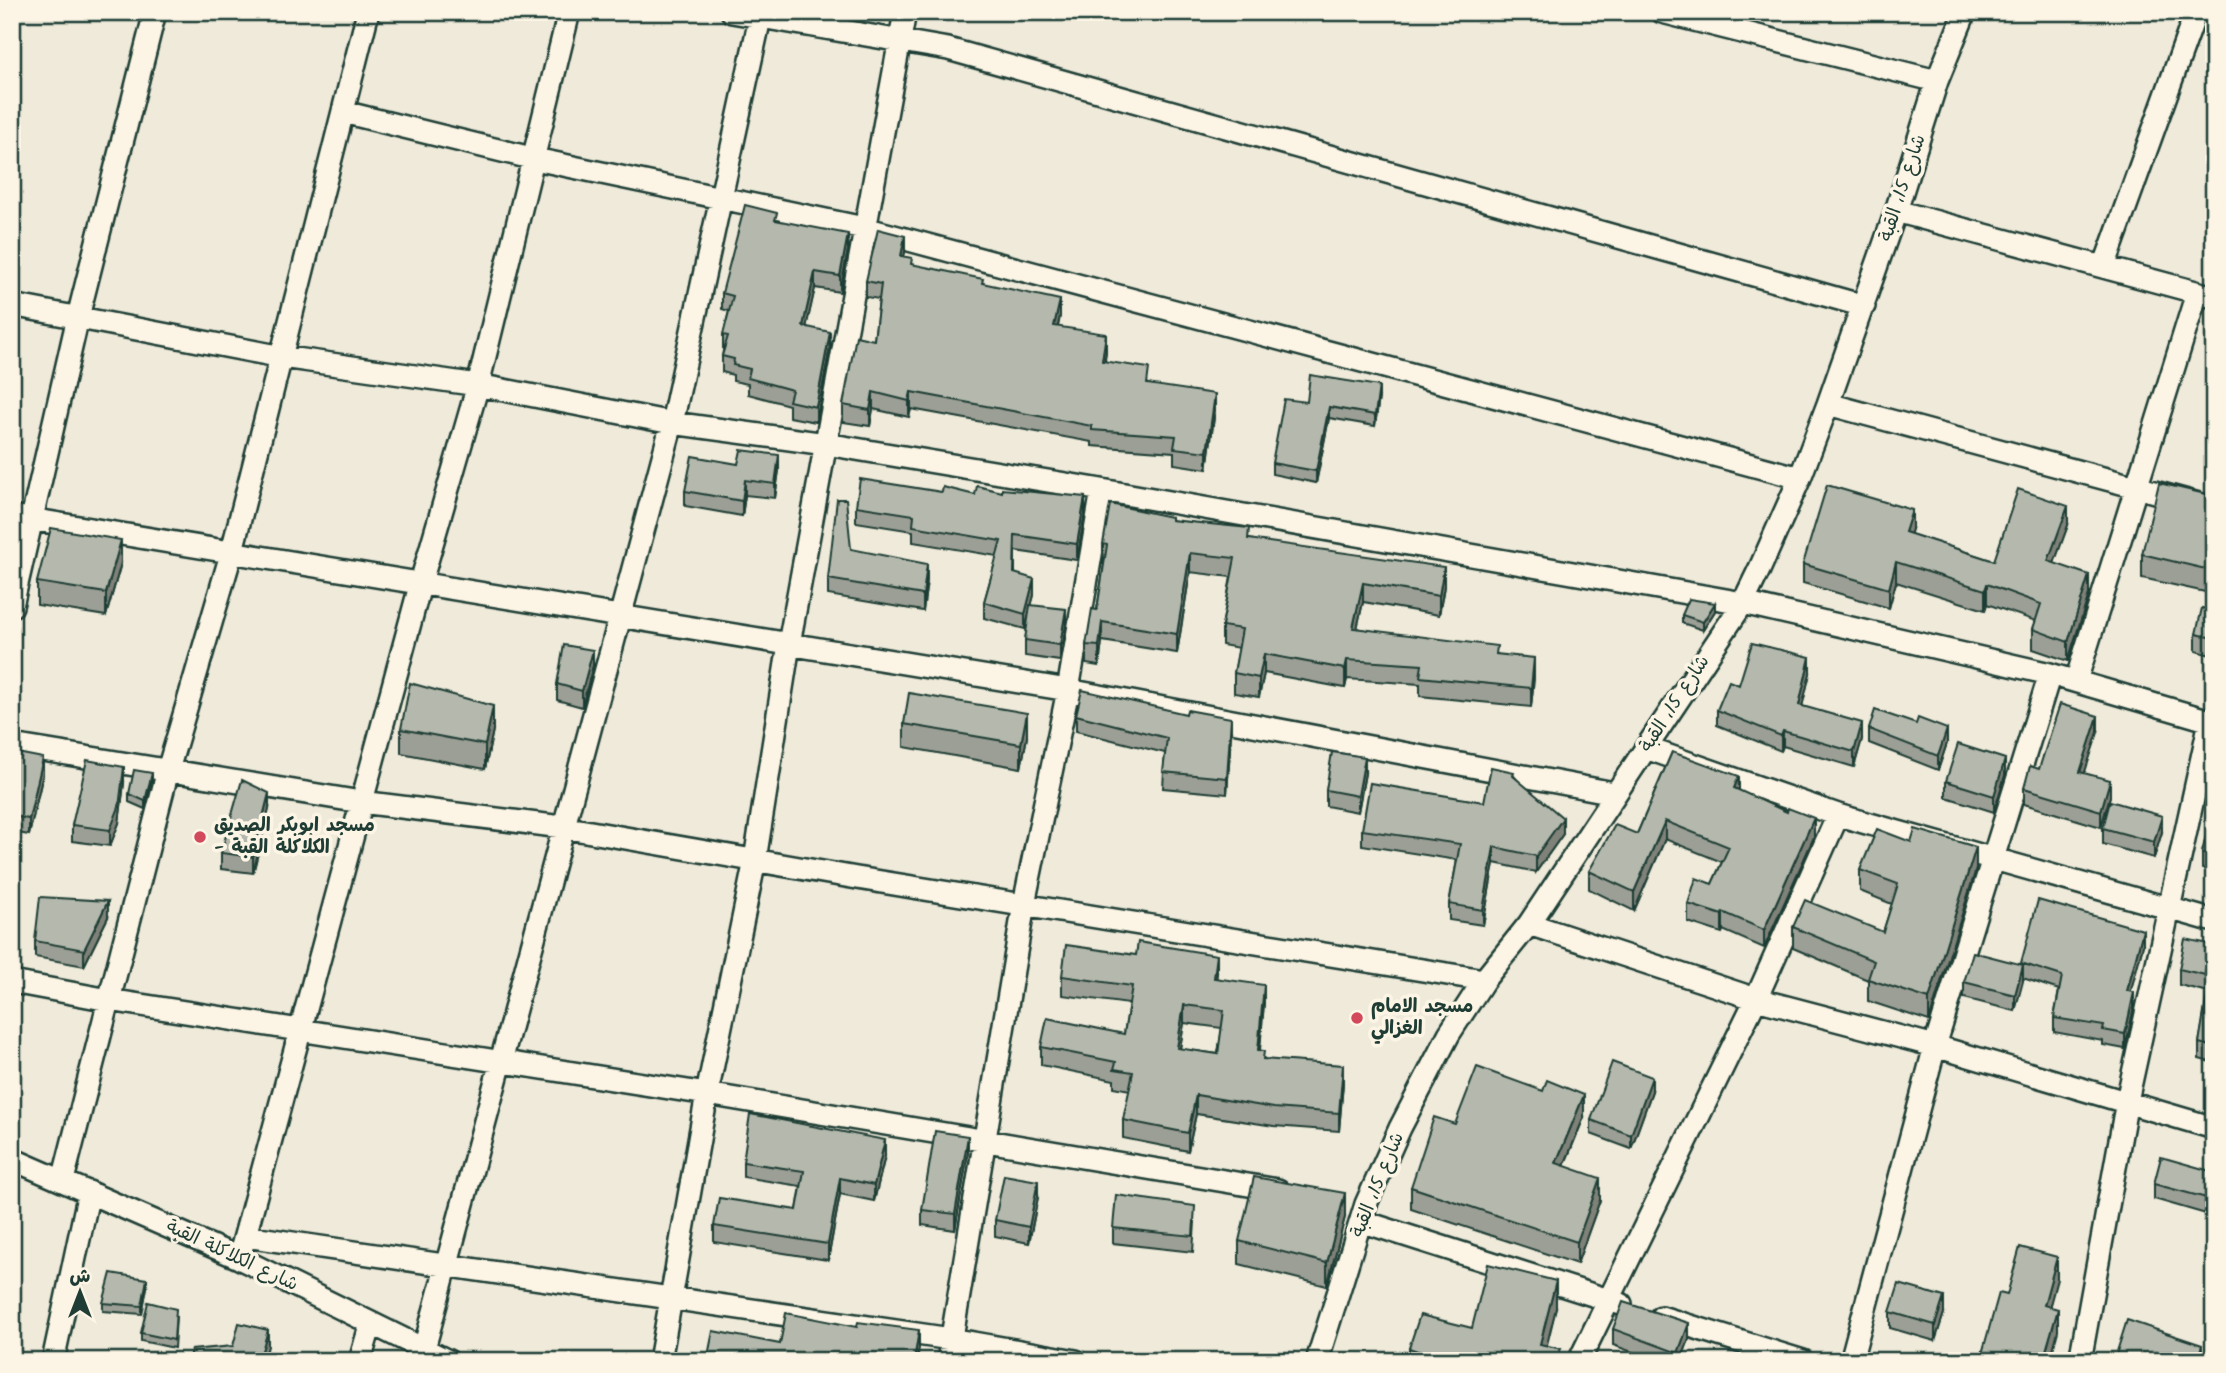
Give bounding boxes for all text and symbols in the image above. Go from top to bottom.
street label: شارع 15، القبة [1872,131,1934,245]
street label: شارع 15، القبة [1632,649,1718,759]
place label: مسجد ابوبكر الصديق - الكلاكلة القبة [214,811,375,863]
marker: مسجد ابوبكر الصديق - الكلاكلة القبة [192,829,208,845]
place label: مسجد الامام الغزالي [1371,992,1473,1044]
marker: مسجد الامام الغزالي [1349,1010,1365,1026]
street label: شارع 15، القبة [1343,1128,1413,1242]
street label: شارع الكلاكلة القبة [161,1212,303,1300]
north arrow [46,1258,116,1328]
text: ش [70,1262,91,1292]

